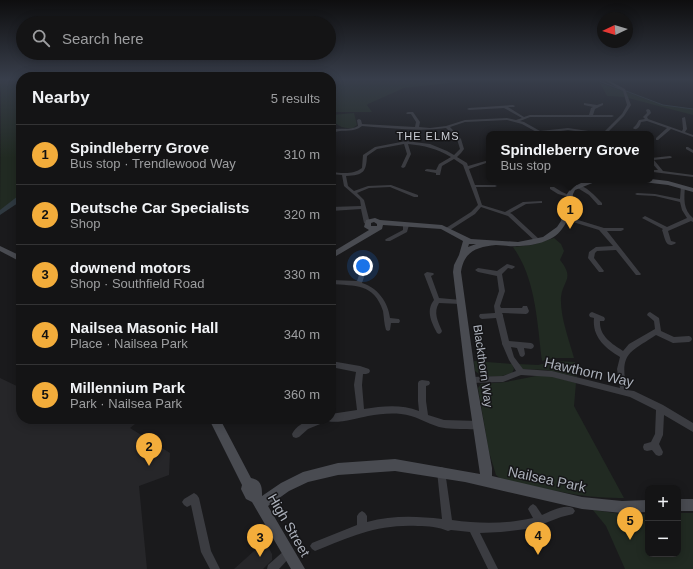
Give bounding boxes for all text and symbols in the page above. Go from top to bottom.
north arrow [597,12,633,48]
search box [16,16,336,60]
icon: search [30,27,52,49]
text: Search here [62,30,144,47]
text: Nearby [32,88,90,107]
text: 5 results [271,91,320,106]
district label: THE ELMS [396,130,460,142]
popup [486,131,654,183]
text: Spindleberry Grove [70,139,209,156]
text: Spindleberry Grove [500,141,640,158]
text: 1 [41,147,49,162]
text: 310 m [284,147,320,162]
text: Bus stop · Trendlewood Way [70,156,236,171]
text: Bus stop [500,158,551,173]
pin: 1 [557,196,583,229]
text: Deutsche Car Specialists [70,199,249,216]
text: 2 [41,207,49,222]
text: 320 m [284,207,320,222]
text: Shop [70,216,100,231]
your location [353,256,373,276]
text: downend motors [70,259,191,276]
text: 3 [41,267,49,282]
text: 330 m [284,267,320,282]
text: Shop · Southfield Road [70,276,204,291]
text: Nailsea Masonic Hall [70,319,218,336]
street label: Blackthorn Way [470,324,496,408]
text: 4 [41,327,49,342]
text: 340 m [284,327,320,342]
text: Place · Nailsea Park [70,336,188,351]
street label: Hawthorn Way [543,354,635,390]
text: Millennium Park [70,379,185,396]
text: 5 [41,387,49,402]
text: 360 m [284,387,320,402]
text: Park · Nailsea Park [70,396,182,411]
pin: 2 [136,433,162,466]
street label: Nailsea Park [507,463,588,495]
map controls [645,485,681,557]
button: + [645,485,681,521]
street label: High Street [265,491,313,559]
pin: 5 [617,507,643,540]
button: − [645,521,681,557]
pin: 4 [525,522,551,555]
pin: 3 [247,524,273,557]

